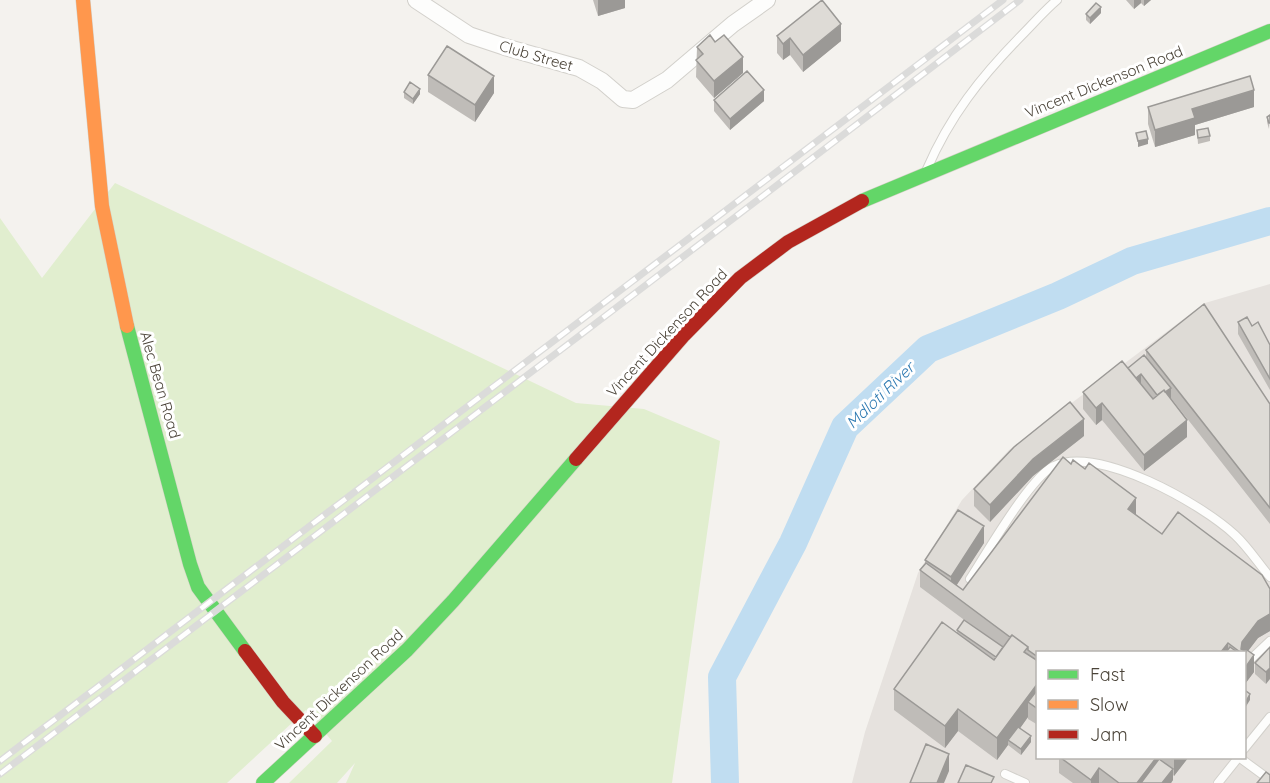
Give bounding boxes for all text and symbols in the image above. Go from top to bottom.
street label: Club Street [497,36,575,75]
street label: Vincent Dickenson Road [1022,41,1186,122]
street label: Vincent Dickenson Road [602,265,731,401]
street label: Alec Bean Road [136,329,185,441]
water label: Mdloti River [842,356,920,432]
street label: Vincent Dickenson Road [271,625,407,754]
legend [1036,651,1246,759]
text: Fast [1090,663,1125,686]
text: Slow [1090,693,1128,716]
text: Jam [1090,723,1128,746]

